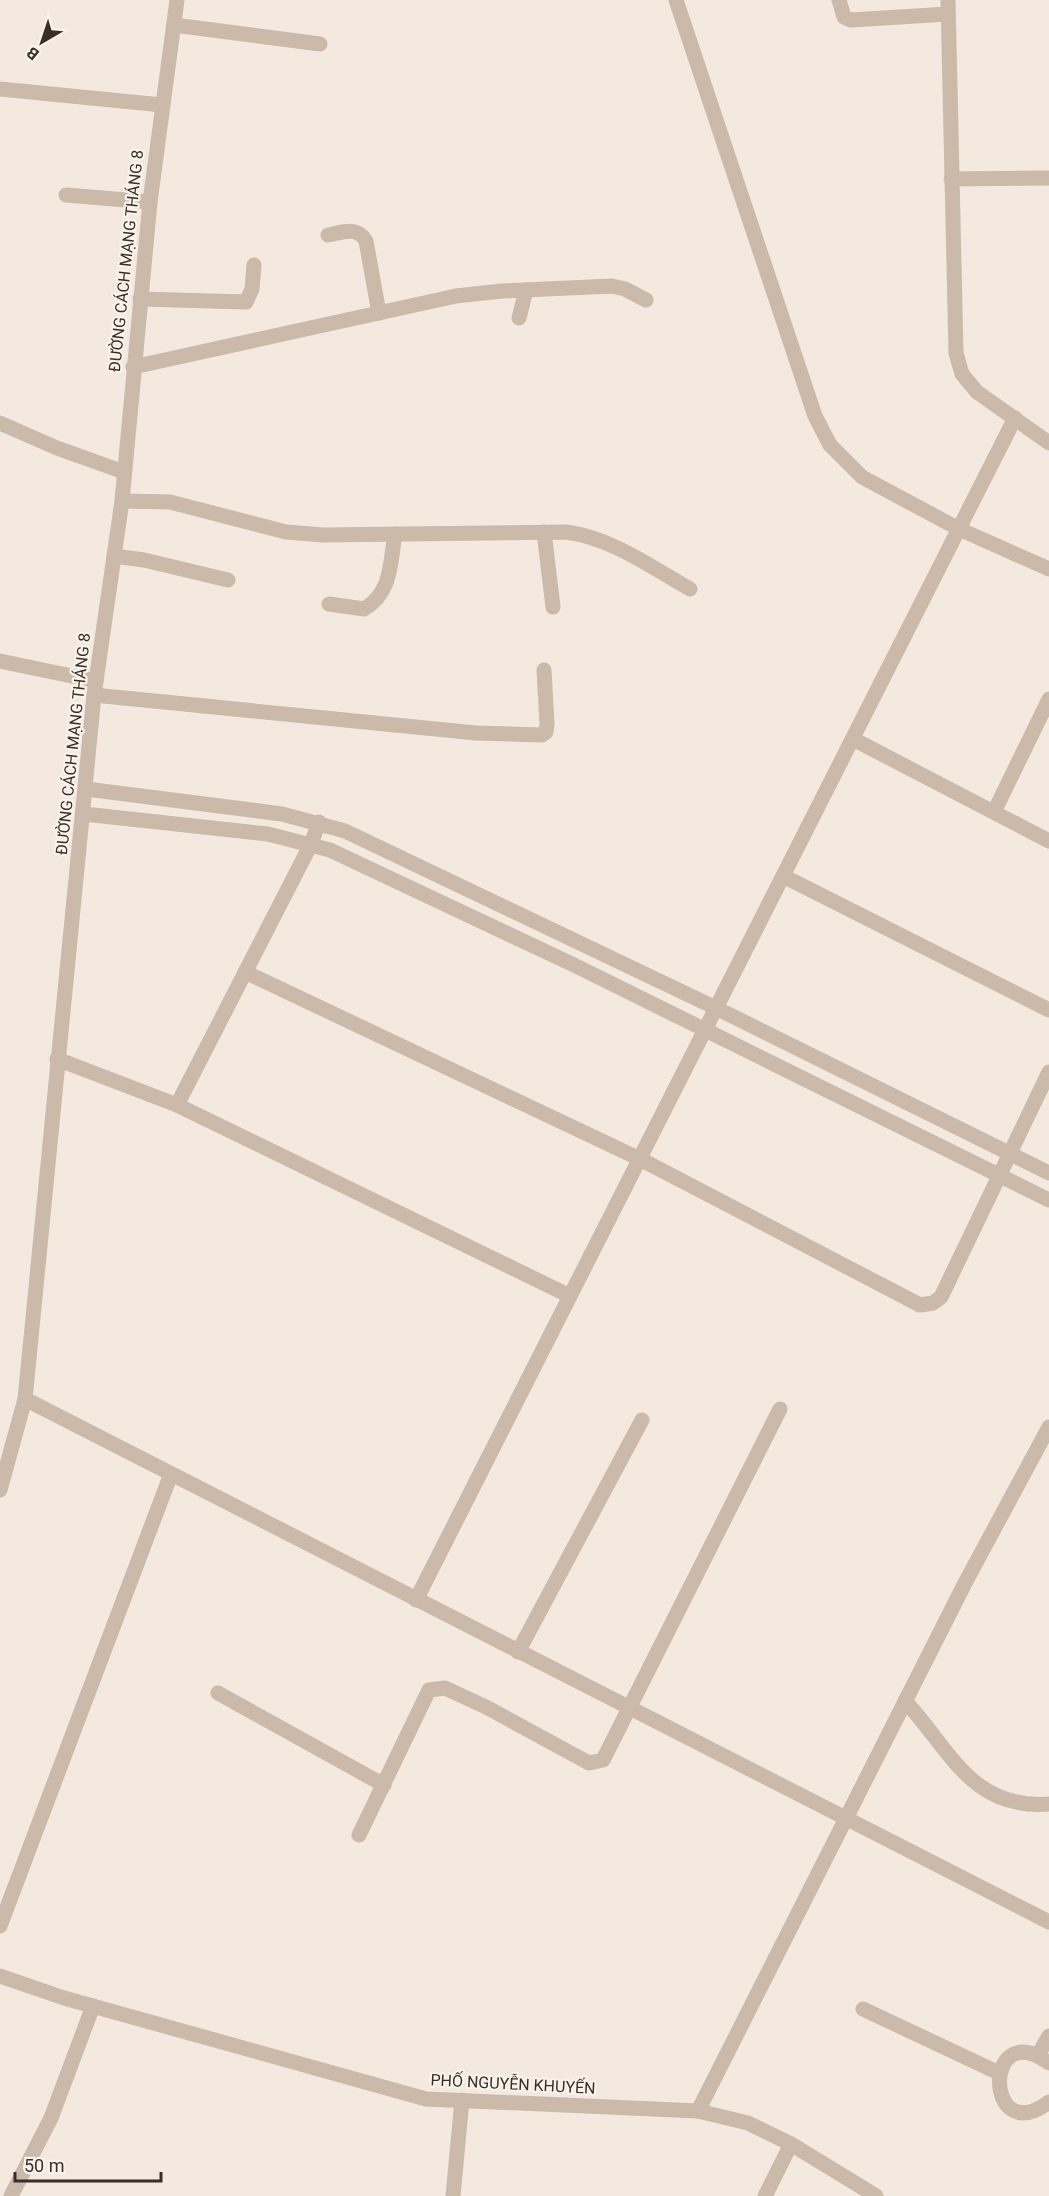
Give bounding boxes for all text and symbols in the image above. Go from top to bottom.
north arrow [12,12,72,72]
text: B [23,43,43,64]
street label: ĐƯỜNG CÁCH MẠNG THÁNG 8 [105,149,147,373]
street label: ĐƯỜNG CÁCH MẠNG THÁNG 8 [52,632,94,856]
street label: PHỐ NGUYỄN KHUYẾN [430,2068,596,2098]
scale bar [15,2145,160,2183]
text: 50 m [24,2155,64,2176]

